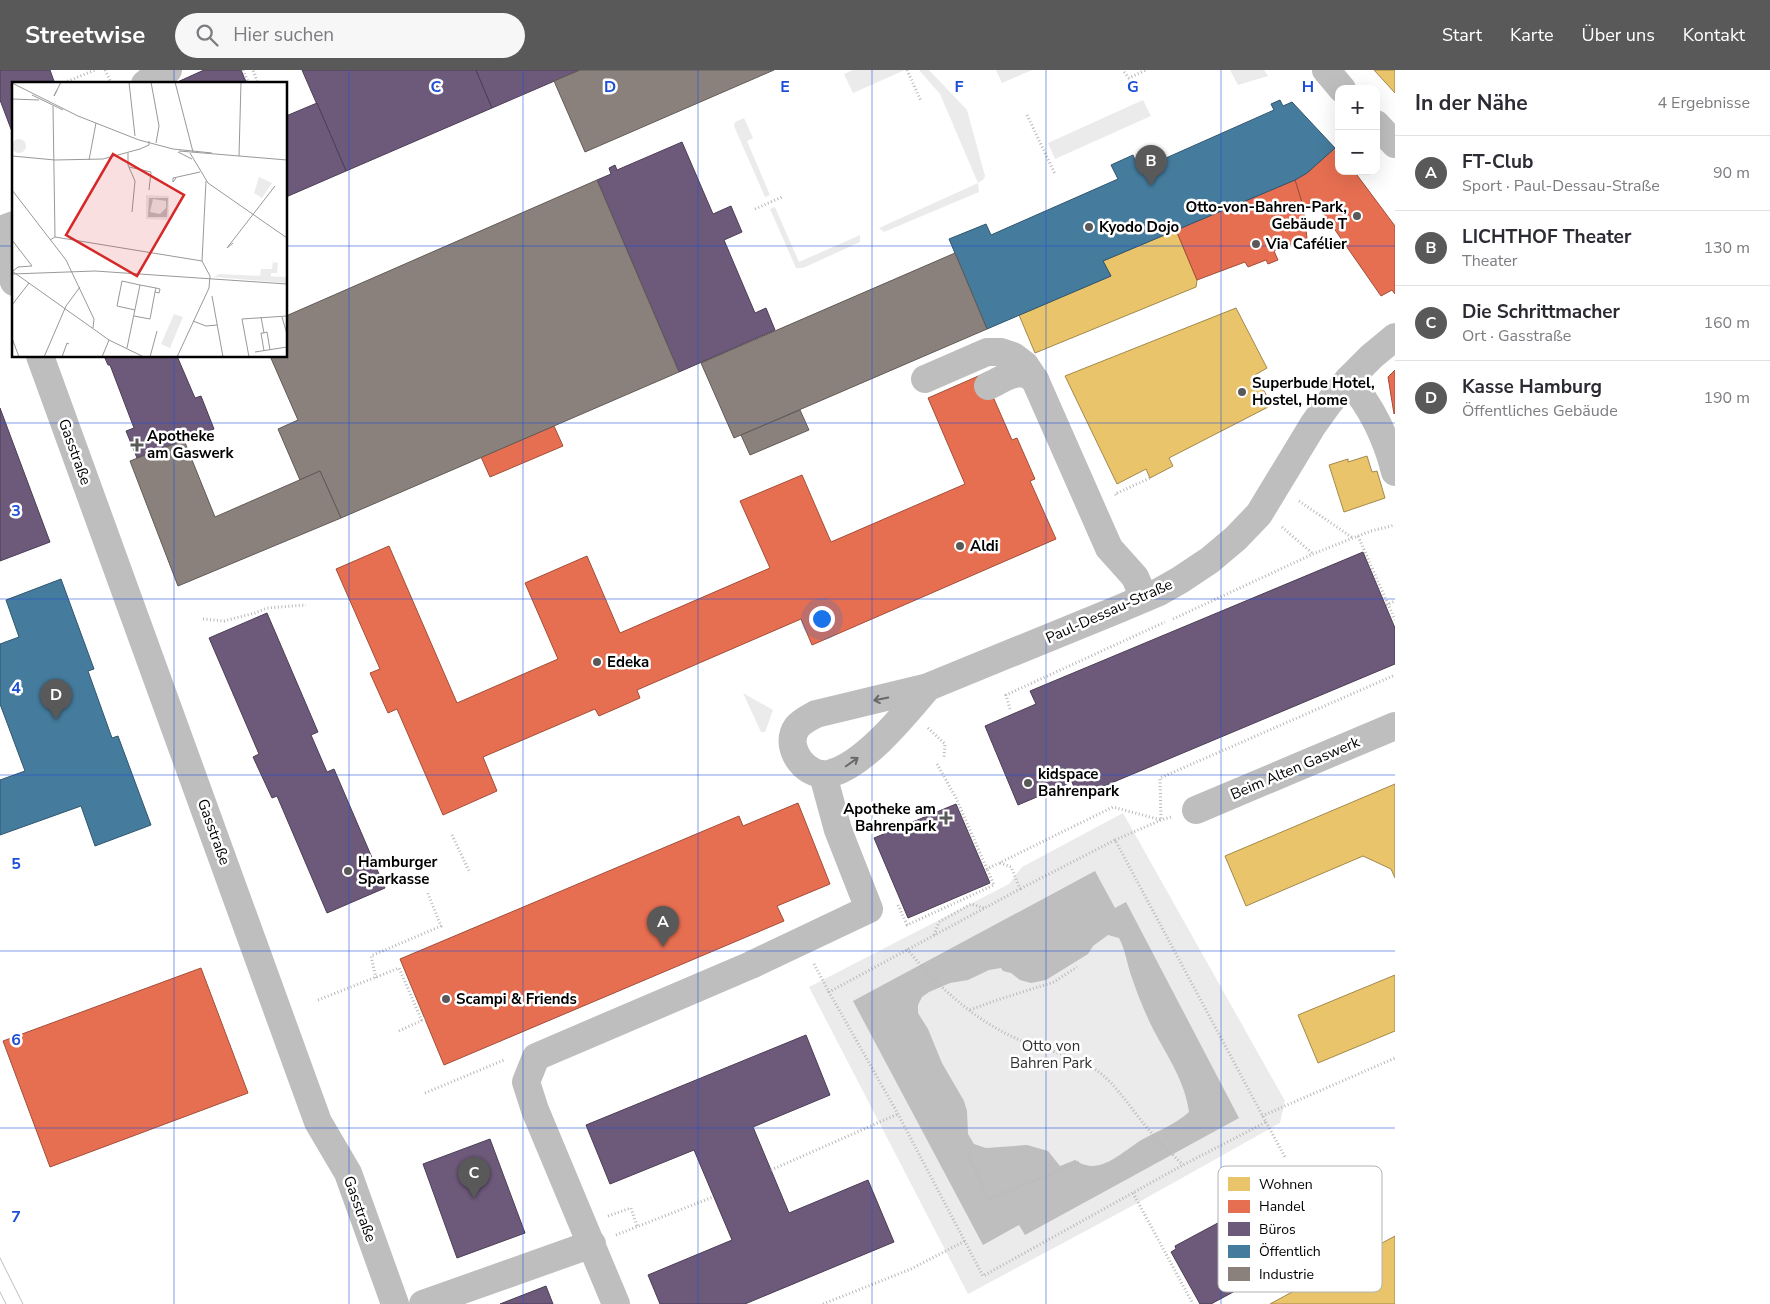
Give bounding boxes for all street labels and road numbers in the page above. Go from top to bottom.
street label: Gasstraße [54,416,96,488]
street label: Paul-Dessau-Straße [1042,574,1176,648]
street label: Beim Alten Gaswerk [1227,732,1363,804]
street label: Gasstraße [193,796,235,868]
street label: Gasstraße [339,1173,381,1245]

